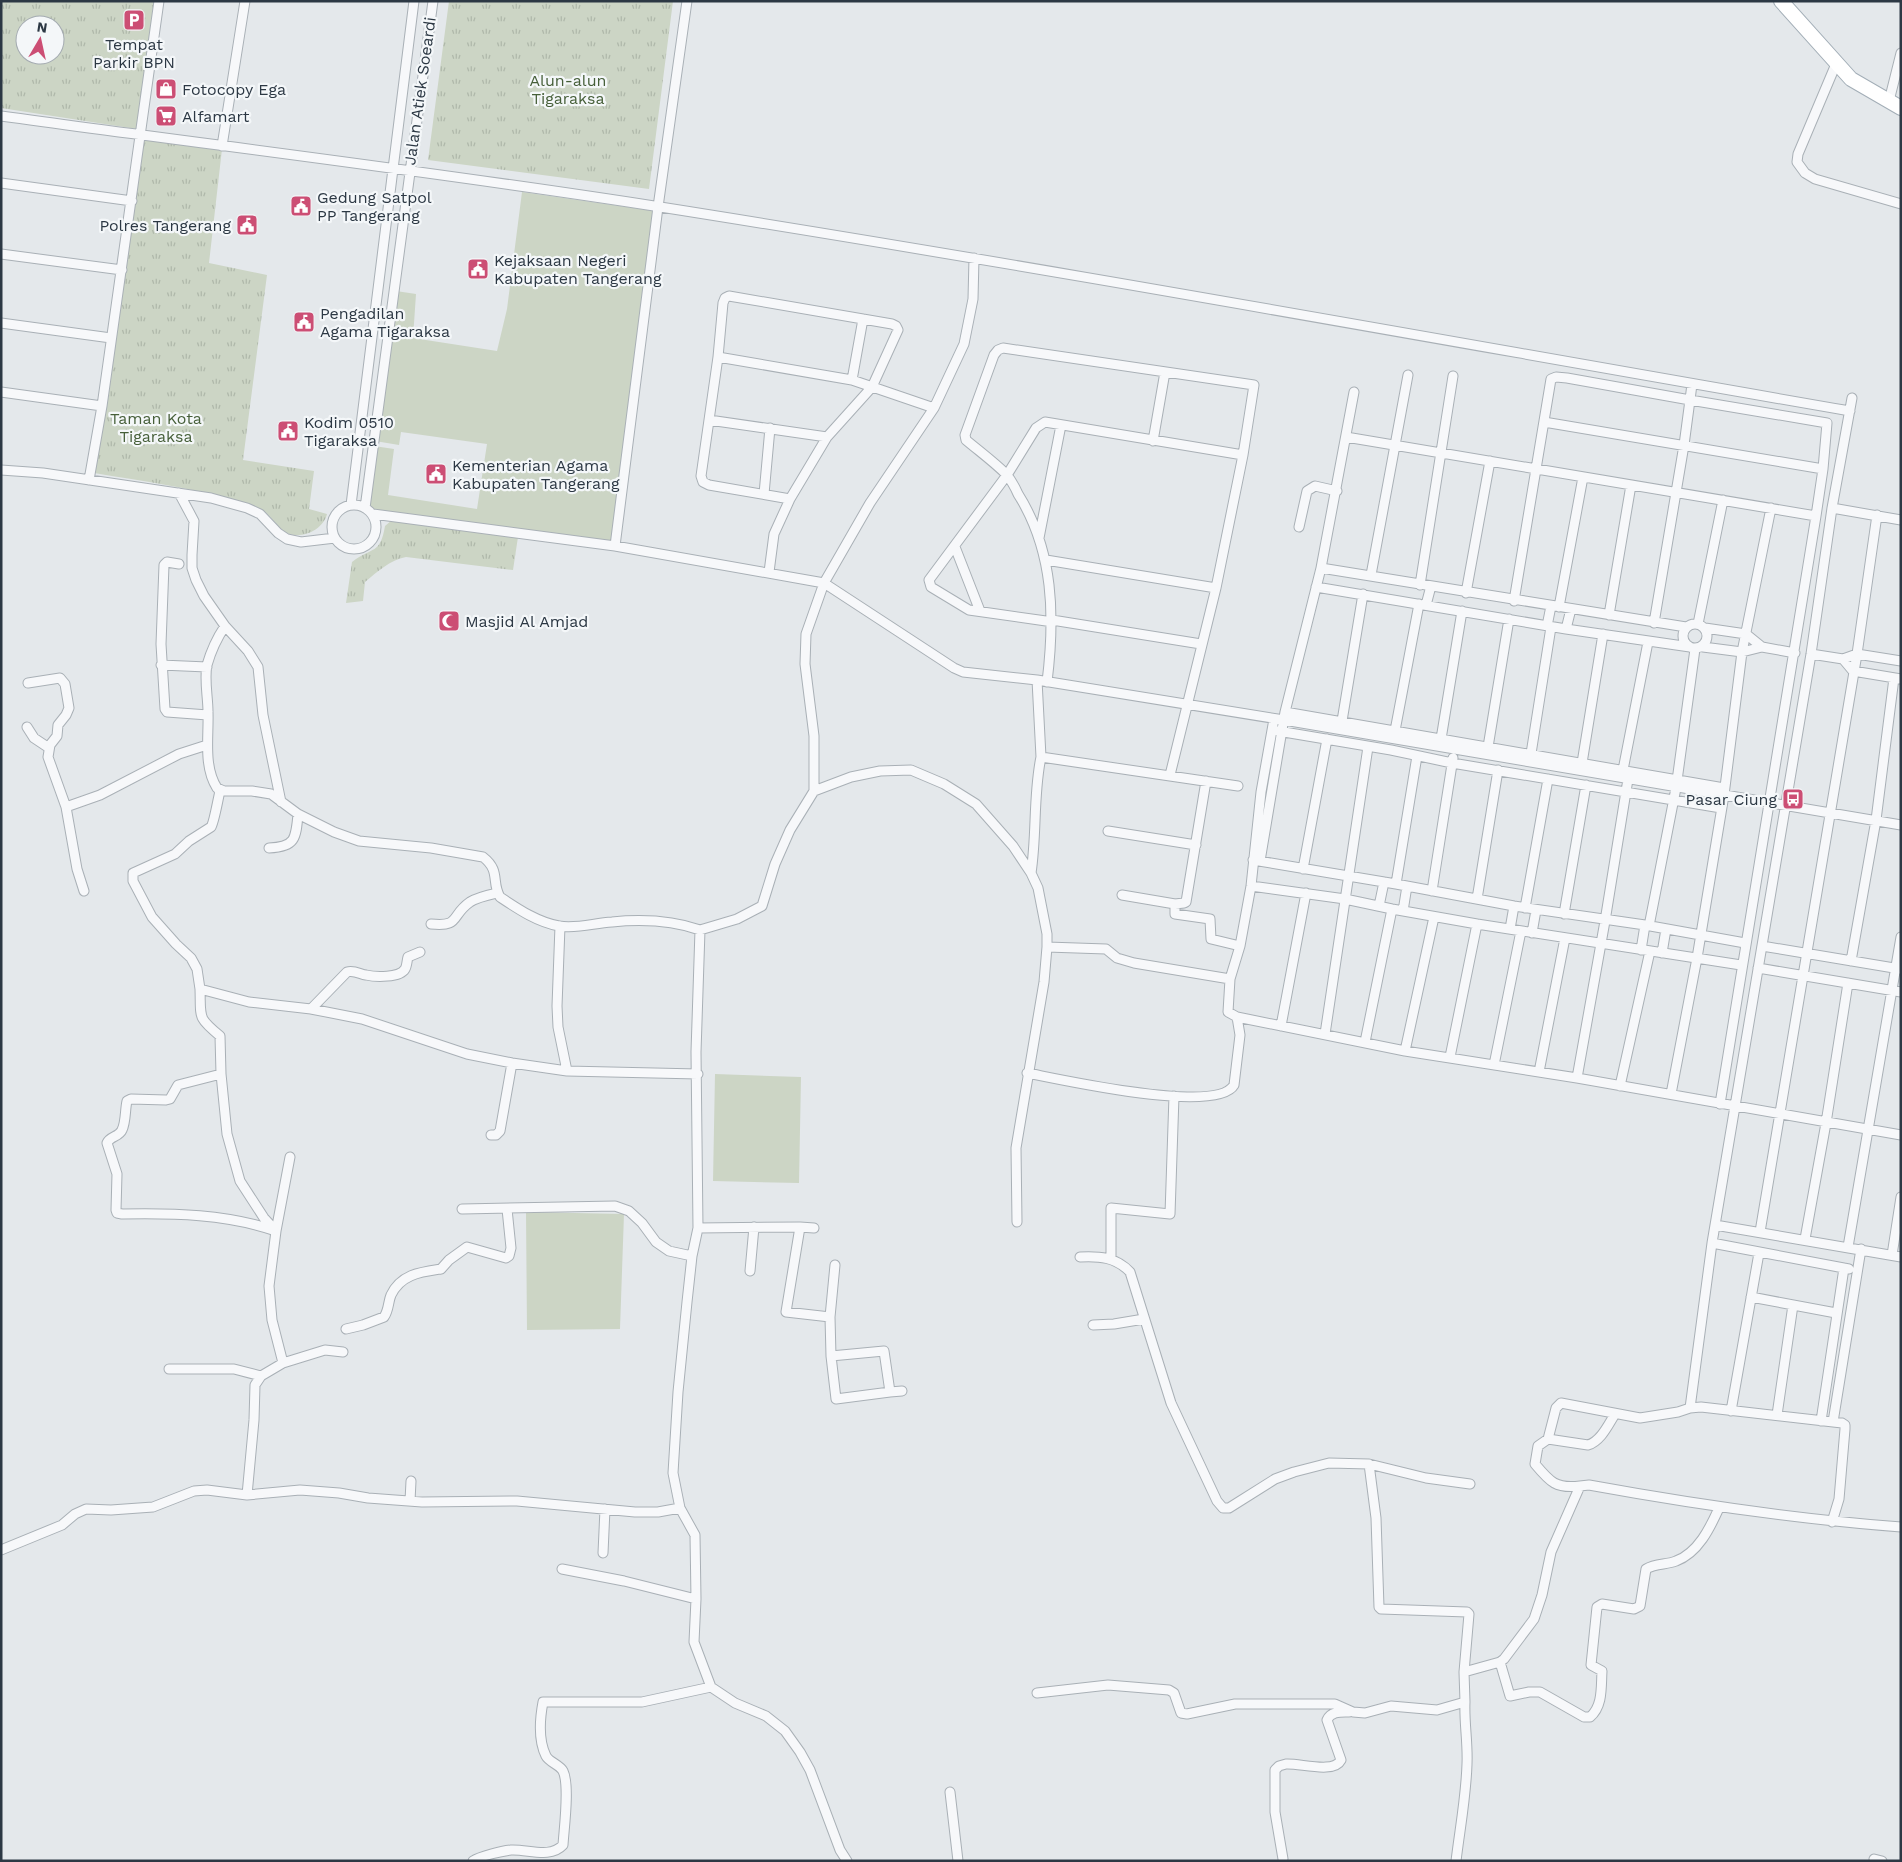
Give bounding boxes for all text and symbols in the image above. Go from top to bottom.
parking icon: Tempat Parkir BPN [122,8,146,32]
north arrow [15,15,65,65]
street label: Jalan Atiek Soeardi [400,16,440,166]
text: N [36,18,48,36]
place label: Tempat Parkir BPN [93,35,175,72]
park label: Alun-alun Tigaraksa [530,71,606,108]
shop icon: Fotocopy Ega [154,77,178,101]
place label: Fotocopy Ega [182,80,286,99]
supermarket icon: Alfamart [154,104,178,128]
place label: Alfamart [182,107,250,126]
place label: Gedung Satpol PP Tangerang [317,188,432,225]
public building icon: Gedung Satpol PP Tangerang [289,194,313,218]
public building icon: Polres Tangerang [235,213,259,237]
place label: Polres Tangerang [99,216,231,235]
place label: Kejaksaan Negeri Kabupaten Tangerang [494,251,662,288]
public building icon: Kejaksaan Negeri Kabupaten Tangerang [466,257,490,281]
place label: Pengadilan Agama Tigaraksa [320,304,450,341]
public building icon: Pengadilan Agama Tigaraksa [292,310,316,334]
park label: Taman Kota Tigaraksa [110,409,202,446]
place label: Kodim 0510 Tigaraksa [304,413,394,450]
public building icon: Kodim 0510 Tigaraksa [276,419,300,443]
place label: Kementerian Agama Kabupaten Tangerang [452,456,620,493]
public building icon: Kementerian Agama Kabupaten Tangerang [424,462,448,486]
mosque icon: Masjid Al Amjad [437,609,461,633]
place label: Masjid Al Amjad [465,612,588,631]
bus stop icon: Pasar Ciung [1781,787,1805,811]
place label: Pasar Ciung [1686,790,1777,809]

